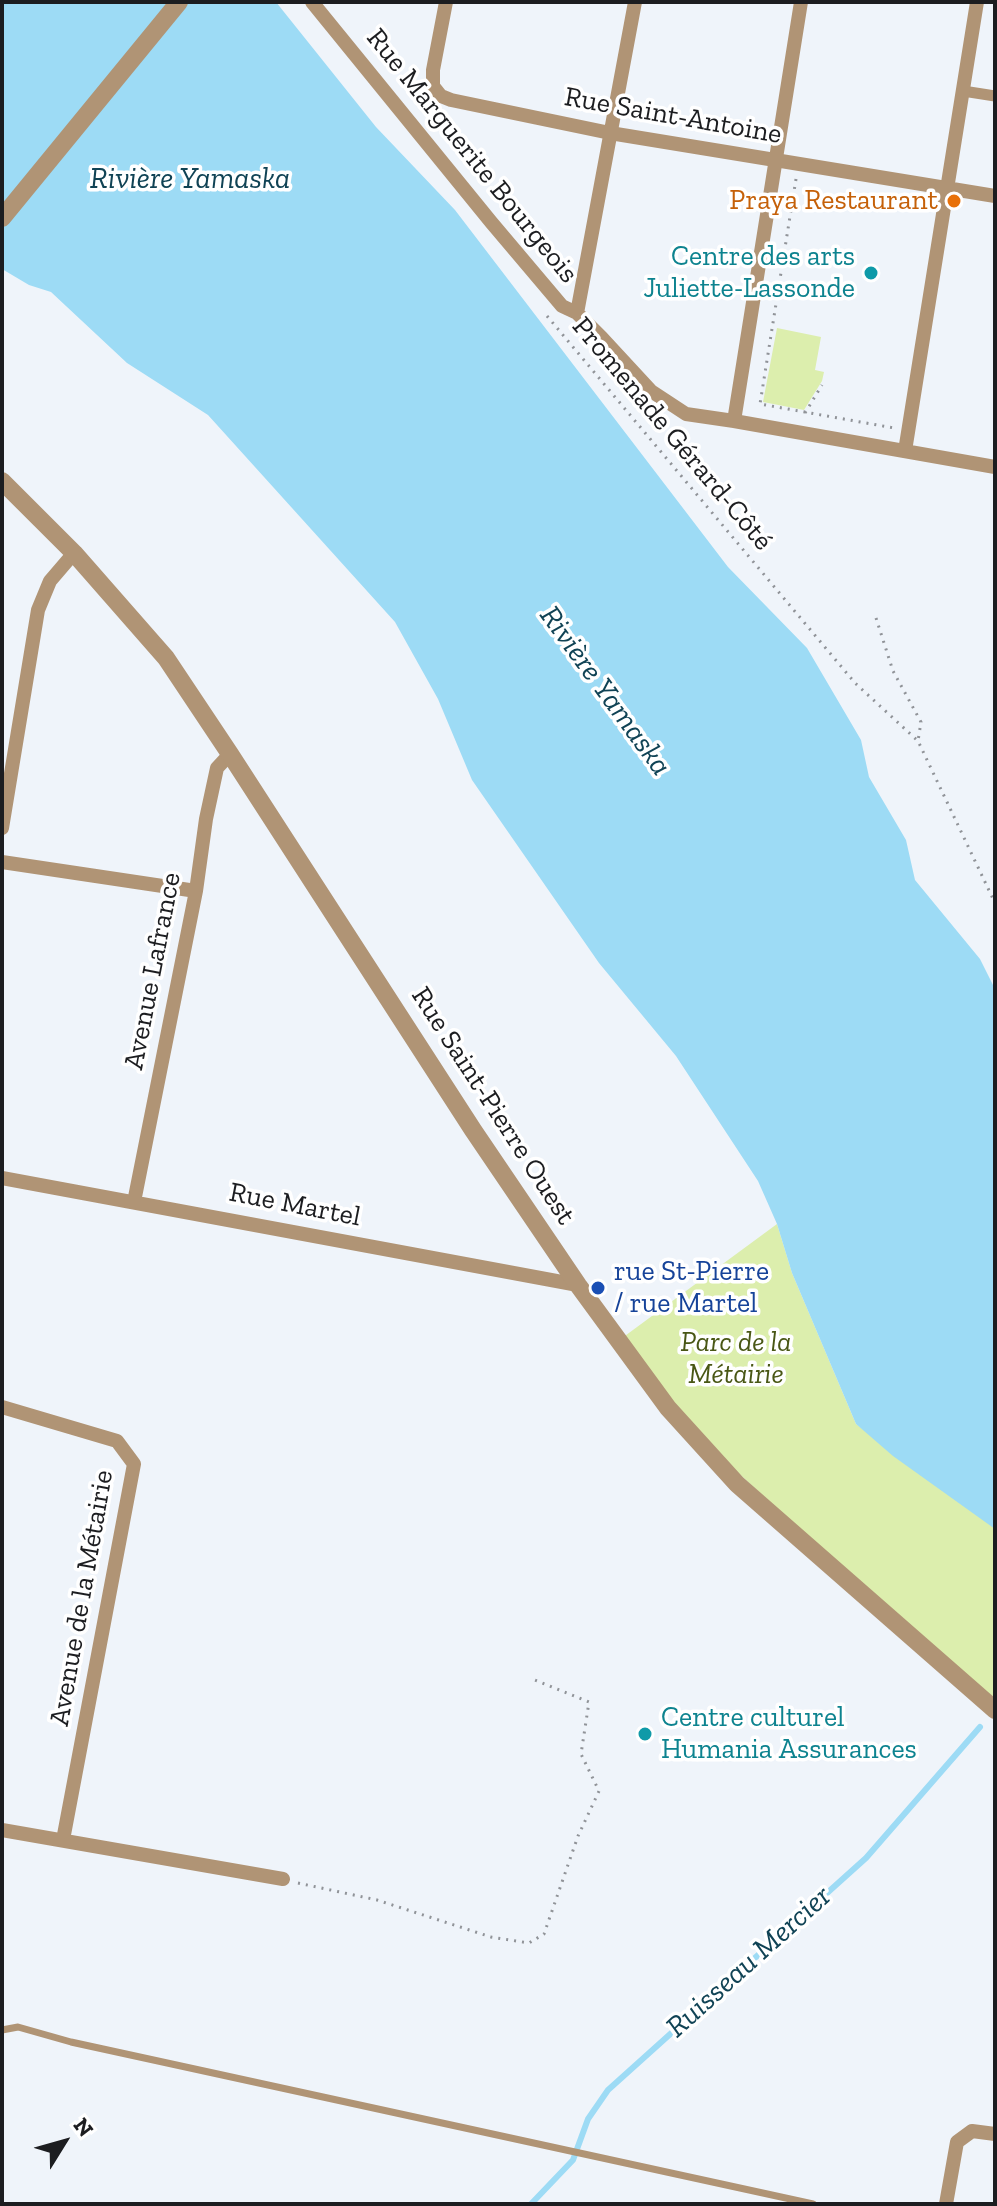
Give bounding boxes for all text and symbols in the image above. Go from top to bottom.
street label: Rue Marguerite Bourgeois [359,22,585,290]
street label: Rue Saint-Antoine [562,80,784,152]
water label: Rivière Yamaska [90,161,290,197]
place label: Praya Restaurant [729,184,938,218]
marker: Praya Restaurant [945,192,963,210]
place label: Centre des arts Juliette-Lassonde [643,240,855,306]
marker: Centre des arts Juliette-Lassonde [862,264,880,282]
street label: Promenade Gérard-Côté [565,311,779,557]
water label: Rivière Yamaska [532,599,678,783]
street label: Avenue Lafrance [117,870,189,1072]
street label: Rue Saint-Pierre Ouest [404,981,582,1231]
street label: Rue Martel [226,1176,364,1234]
place label: rue St-Pierre / rue Martel [614,1255,769,1321]
marker: rue St-Pierre / rue Martel [589,1279,607,1297]
park label: Parc de la Métairie [681,1326,791,1392]
street label: Avenue de la Métairie [43,1468,121,1728]
place label: Centre culturel Humania Assurances [661,1701,917,1767]
marker: Centre culturel Humania Assurances [636,1725,654,1743]
water label: Ruisseau Mercier [659,1879,839,2045]
north arrow [24,2102,104,2182]
text: N [68,2112,99,2142]

